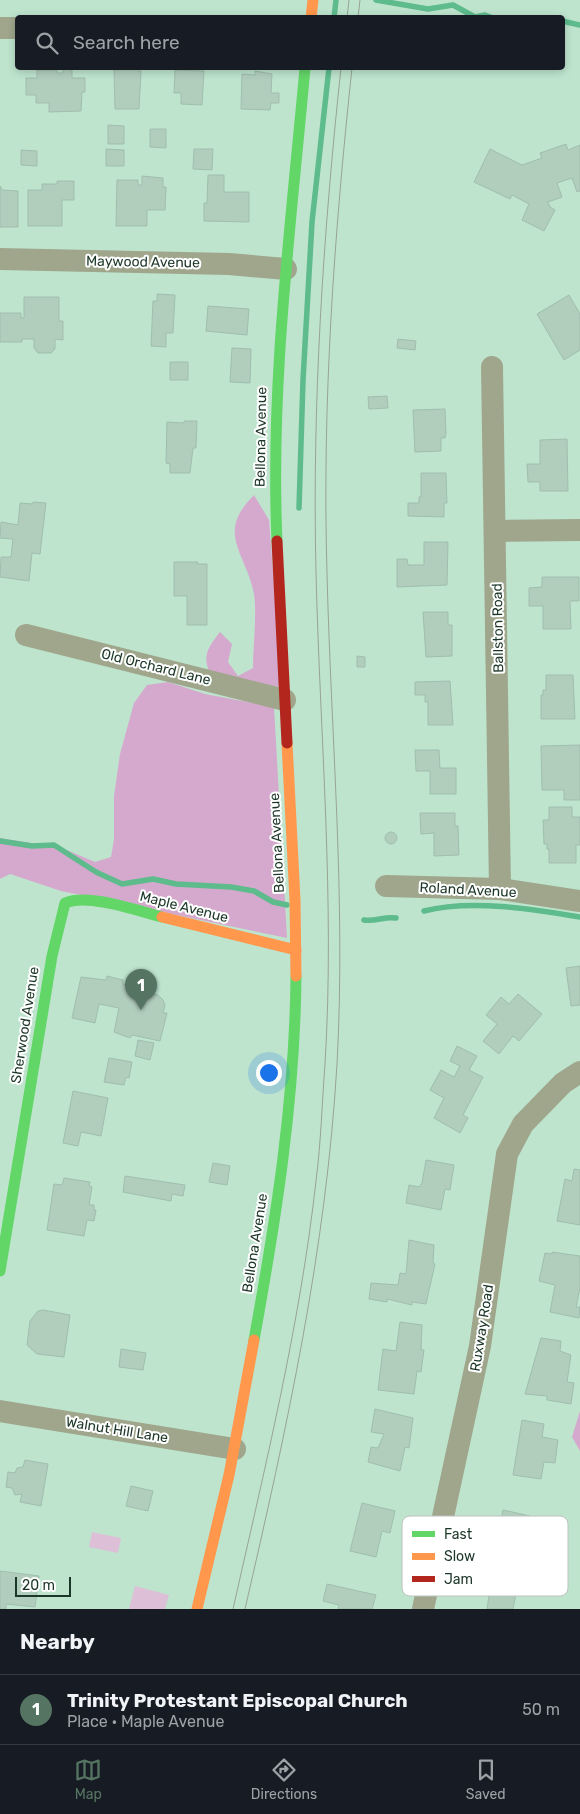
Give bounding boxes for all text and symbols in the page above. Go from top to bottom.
search box [15,15,565,70]
icon: search [33,29,61,57]
text: Search here [73,31,180,54]
street label: Maywood Avenue [86,253,200,271]
street label: Bellona Avenue [252,387,270,487]
street label: Ballston Road [489,583,507,673]
street label: Old Orchard Lane [100,645,213,689]
street label: Bellona Avenue [266,792,288,894]
street label: Roland Avenue [419,879,517,901]
street label: Maple Avenue [138,888,230,926]
street label: Sherwood Avenue [7,965,43,1085]
pin: 1 [125,969,157,1010]
your location [256,1060,282,1086]
street label: Bellona Avenue [239,1192,271,1294]
street label: Ruxway Road [467,1283,497,1373]
street label: Walnut Hill Lane [65,1414,170,1447]
legend [402,1516,568,1596]
text: Fast [444,1526,473,1543]
text: Slow [444,1548,475,1565]
text: Jam [444,1571,473,1588]
scale bar [15,1574,71,1597]
text: 20 m [22,1577,55,1594]
text: Nearby [20,1629,95,1654]
text: Trinity Protestant Episcopal Church [67,1689,408,1712]
text: 1 [32,1700,40,1719]
text: 50 m [522,1700,560,1719]
text: Place · Maple Avenue [67,1712,224,1731]
tab: Map [74,1756,102,1803]
tab: Directions [251,1756,317,1803]
tab: Saved [466,1756,506,1803]

